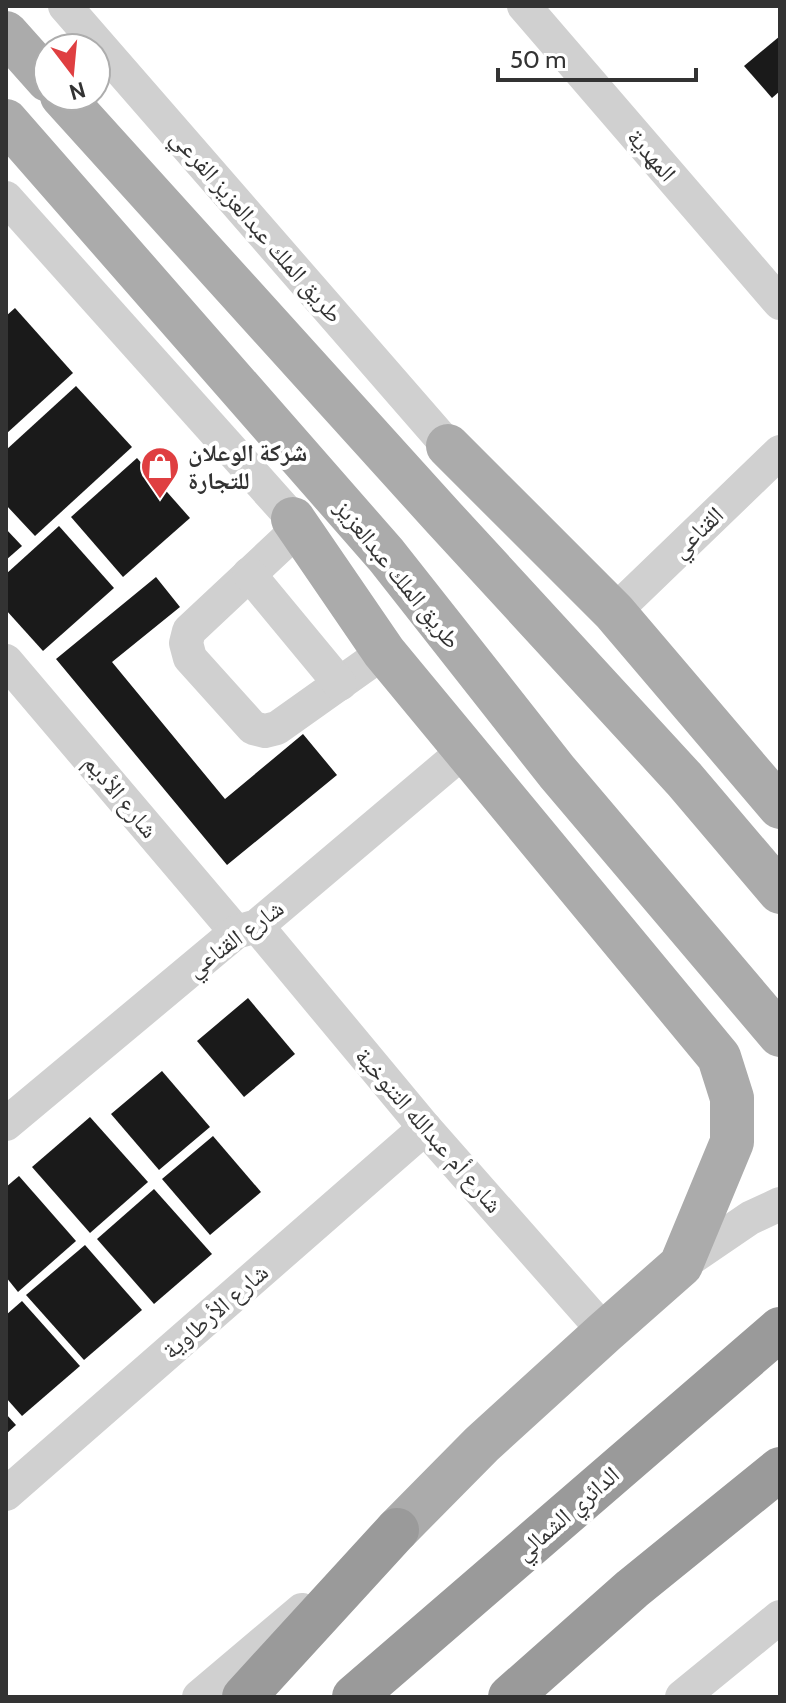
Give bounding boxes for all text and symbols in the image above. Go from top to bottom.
north arrow [32,32,112,112]
scale bar [498,32,696,82]
text: 50 m [510,45,566,74]
text: N [66,76,89,106]
street label: طريق الملك عبدالعزيز الفرعي [161,123,349,332]
street label: المهدية [621,123,683,187]
place label: شركة الوعلان للتجارة [188,438,307,495]
shop icon: شركة الوعلان للتجارة [139,445,181,500]
street label: طريق الملك عبدالعزيز [328,493,467,654]
street label: القناعي [665,500,733,568]
street label: شارع الأديم [76,748,164,845]
street label: شارع القناعي [181,893,292,987]
street label: شارع أم عبدالله التنوخية [348,1041,509,1220]
street label: شارع الأرطاوية [156,1257,274,1366]
street label: الدائري الشمالي [509,1460,628,1570]

